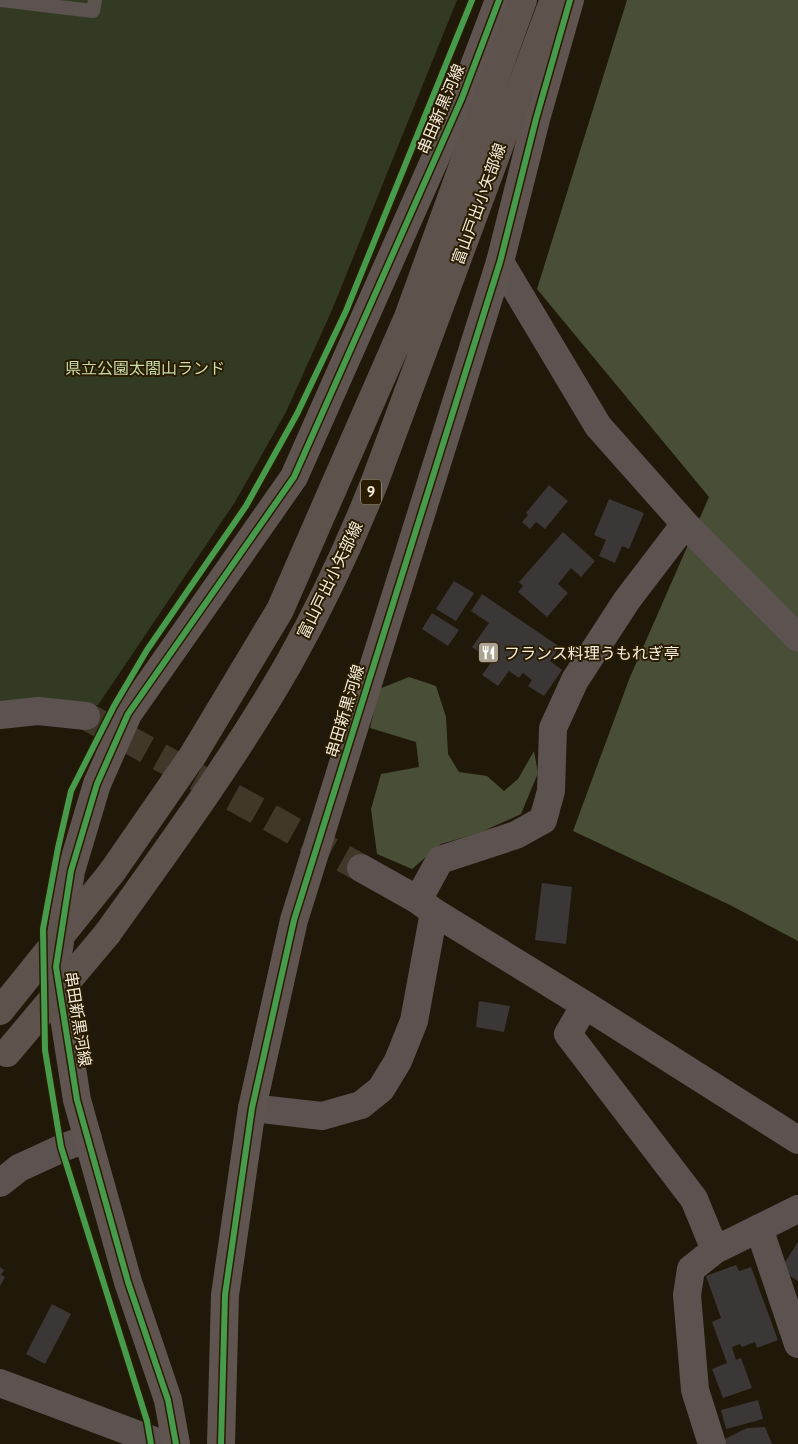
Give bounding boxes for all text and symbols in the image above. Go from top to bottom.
street label: 串田新黒河線 [413,61,469,157]
street label: 富山戸出小矢部線 [448,141,510,267]
park label: 県立公園太閤山ランド [65,359,225,378]
road number: 9 [361,480,381,504]
street label: 富山戸出小矢部線 [293,518,367,642]
restaurant icon: フランス料理うもれぎ亭 [476,641,500,665]
place label: フランス料理うもれぎ亭 [504,644,680,663]
street label: 串田新黒河線 [322,662,368,760]
street label: 串田新黒河線 [61,970,95,1068]

